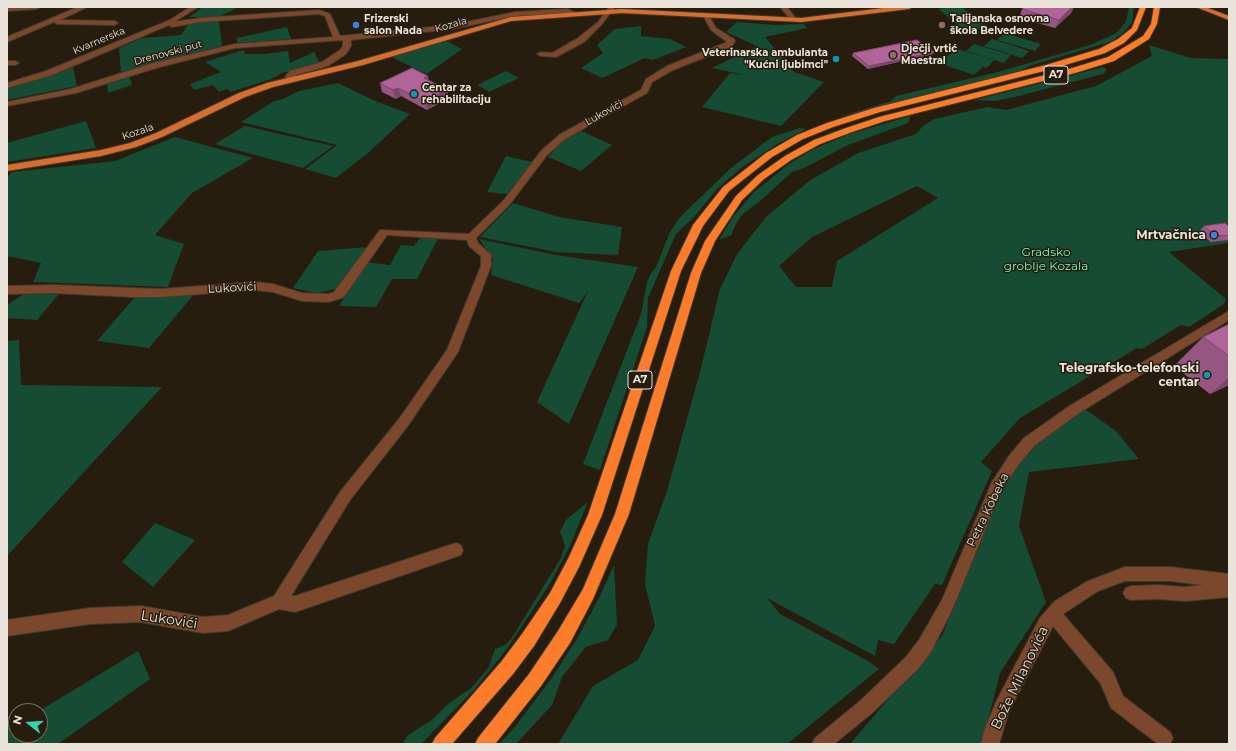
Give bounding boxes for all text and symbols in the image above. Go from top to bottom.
place label: Frizerski salon Nada [364,13,422,36]
place label: Talijanska osnovna škola Belvedere [950,13,1049,36]
street label: Kozala [434,15,468,35]
marker: Frizerski salon Nada [351,20,361,30]
marker: Talijanska osnovna škola Belvedere [937,20,947,30]
street label: Kvarnerska [71,25,127,57]
street label: Drenovski put [133,38,203,68]
place label: Dječji vrtić Maestral [901,43,957,66]
place label: Veterinarska ambulanta "Kućni ljubimci" [702,47,828,70]
marker: Dječji vrtić Maestral [888,50,898,60]
marker: Veterinarska ambulanta "Kućni ljubimci" [831,54,841,64]
road number: A7 [1044,66,1068,84]
place label: Centar za rehabilitaciju [422,82,491,106]
marker: Centar za rehabilitaciju [409,89,419,99]
street label: Lukovići [583,98,625,128]
street label: Kozala [121,121,155,143]
place label: Mrtvačnica [1136,228,1206,242]
marker: Mrtvačnica [1209,230,1219,240]
park label: Gradsko groblje Kozala [1004,245,1088,273]
street label: Lukovići [207,280,257,296]
place label: Telegrafsko-telefonski centar [1059,361,1199,389]
marker: Telegrafsko-telefonski centar [1202,370,1212,380]
road number: A7 [628,371,652,389]
street label: Petra Kobeka [964,471,1012,549]
street label: Lukovići [139,607,199,633]
street label: Bože Milanovića [988,624,1052,732]
north arrow [8,703,48,743]
text: N [9,713,25,726]

